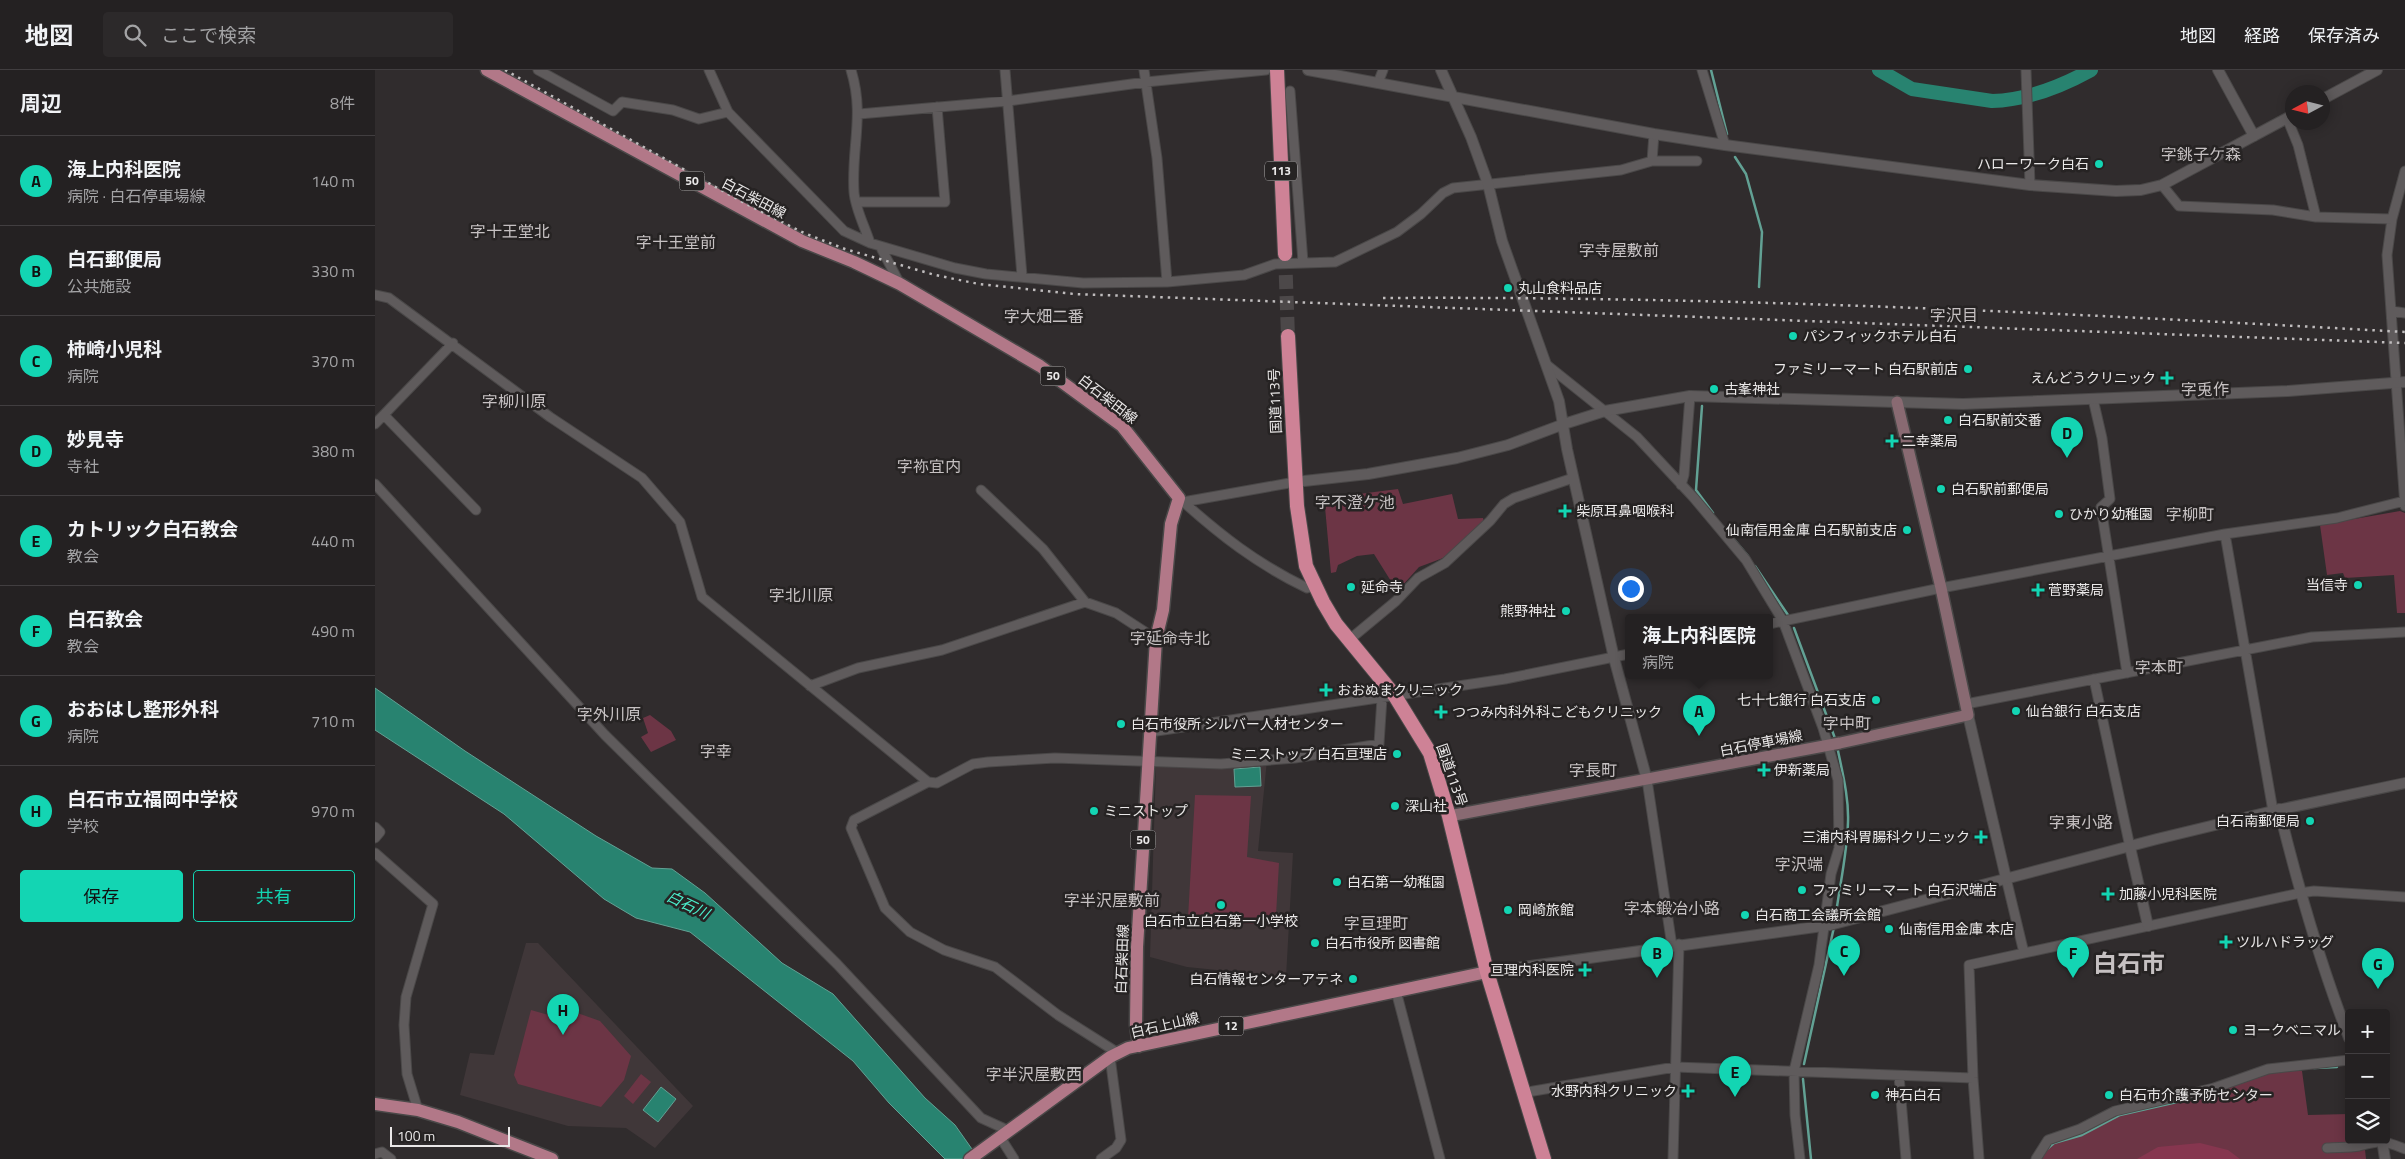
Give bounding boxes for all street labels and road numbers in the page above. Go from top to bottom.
road number: 113 [1265,162,1297,180]
road number: 50 [679,172,705,190]
street label: 白石柴田線 [718,172,790,223]
road number: 50 [1041,366,1065,386]
street label: 国道113号 [1263,368,1286,434]
street label: 白石柴田線 [1074,369,1142,428]
street label: 白石停車場線 [1718,724,1804,761]
street label: 国道113号 [1432,740,1473,809]
road number: 50 [1131,830,1155,850]
street label: 白石柴田線 [1110,924,1133,994]
street label: 白石上山線 [1128,1006,1201,1043]
road number: 12 [1219,1016,1243,1036]

